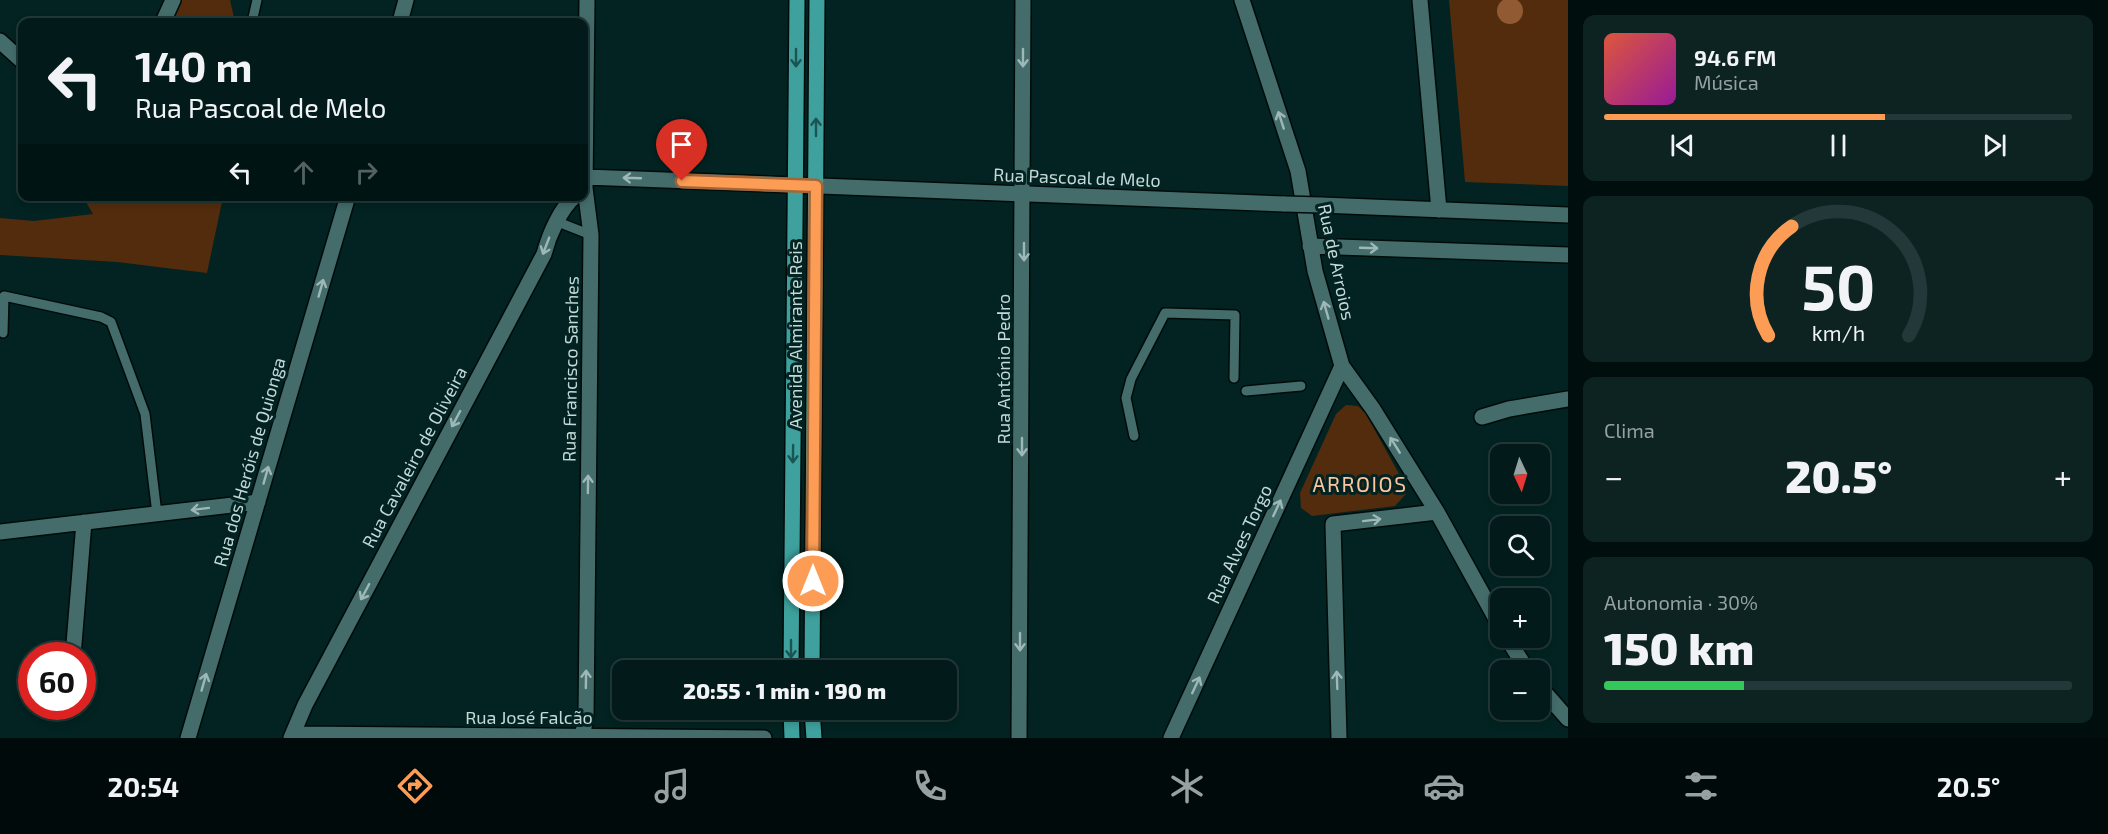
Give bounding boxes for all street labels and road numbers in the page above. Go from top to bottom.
street label: Rua Pascoal de Melo [993,163,1161,191]
street label: Rua de Arroios [1314,202,1360,322]
street label: Avenida Almirante Reis [784,241,806,429]
street label: Rua Francisco Sanches [557,276,583,462]
street label: Rua António Pedro [992,294,1014,444]
street label: Rua dos Heróis de Quionga [209,355,289,569]
street label: Rua Cavaleiro de Oliveira [357,363,471,551]
street label: Rua Alves Torgo [1202,481,1276,607]
street label: Rua José Falcão [465,706,593,728]

